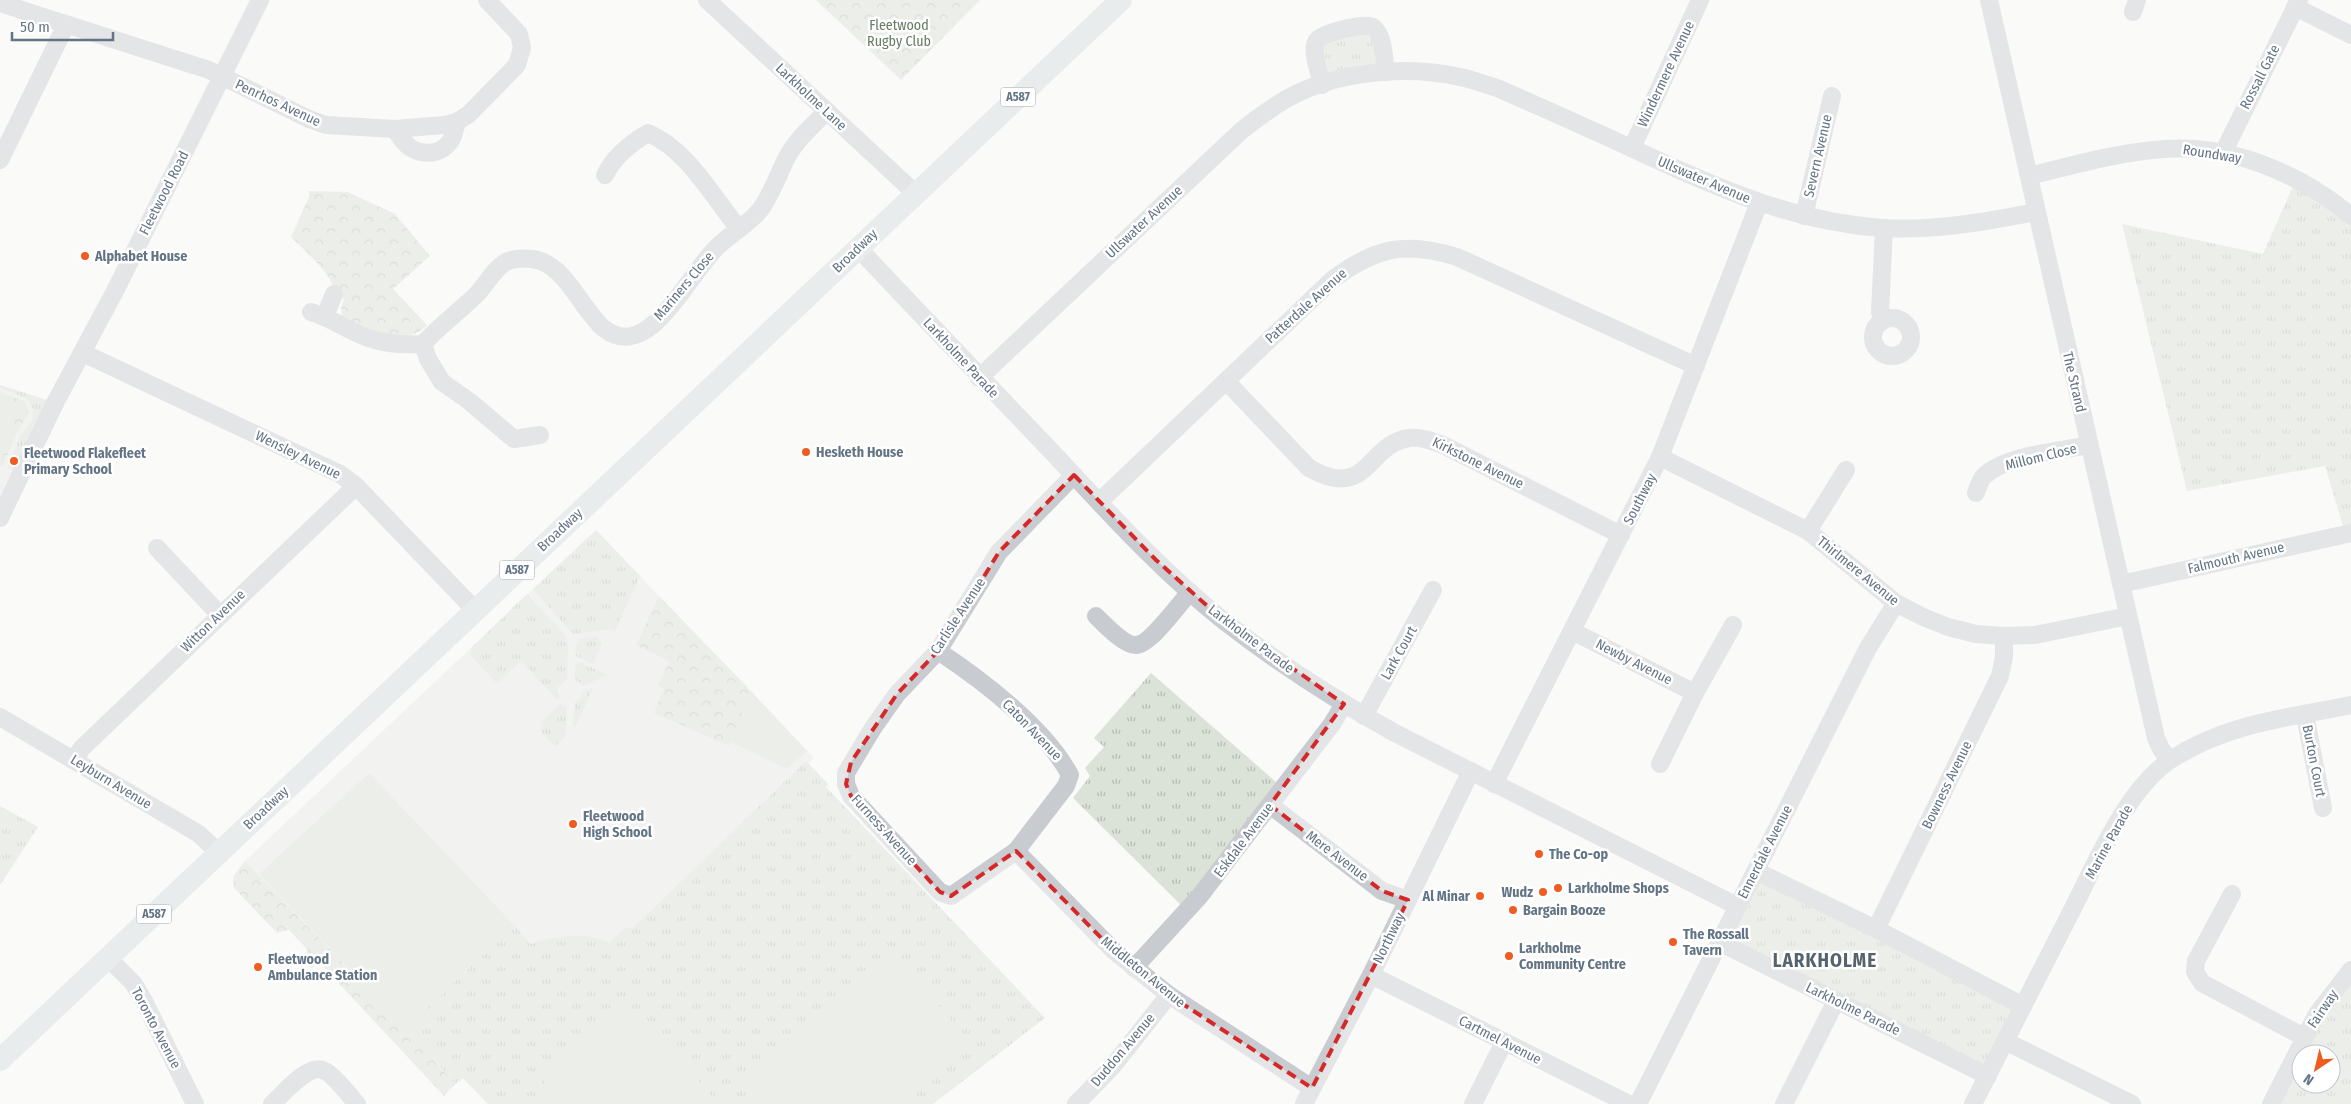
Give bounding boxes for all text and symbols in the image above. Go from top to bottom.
scale bar [12,10,114,42]
park label: Fleetwood Rugby Club [867,17,931,50]
text: 50 m [20,18,50,36]
street label: Windermere Avenue [1634,18,1698,130]
street label: Rossall Gate [2237,42,2284,112]
street label: Larkholme Lane [772,60,850,134]
street label: Penrhos Avenue [233,76,323,130]
road number: A587 [1000,88,1036,106]
street label: Severn Avenue [1800,113,1836,199]
street label: Roundway [2182,141,2243,167]
street label: Fleetwood Road [136,148,192,238]
street label: Ullswater Avenue [1655,153,1753,207]
street label: Ullswater Avenue [1102,182,1186,262]
street label: Broadway [829,225,881,276]
place label: Alphabet House [94,248,187,265]
street label: Mariners Close [650,248,718,324]
marker: Alphabet House [79,250,91,262]
street label: Patterdale Avenue [1262,265,1350,347]
street label: Larkholme Parade [920,315,1002,402]
street label: The Strand [2059,350,2089,414]
street label: Wensley Avenue [253,427,343,483]
street label: Kirkstone Avenue [1429,434,1527,493]
street label: Millom Close [2003,440,2079,474]
place label: Hesketh House [816,444,903,461]
place label: Fleetwood Flakefleet Primary School [24,445,147,478]
marker: Hesketh House [800,446,812,458]
marker: Fleetwood Flakefleet Primary School [8,455,20,467]
street label: Southway [1620,470,1661,528]
street label: Broadway [534,504,587,555]
street label: Thirlmere Avenue [1814,533,1902,609]
street label: Falmouth Avenue [2186,539,2286,577]
road number: A587 [500,560,534,580]
street label: Carlisle Avenue [927,574,989,657]
street label: Witton Avenue [177,586,249,656]
street label: Larkholme Parade [1205,601,1297,677]
street label: Lark Court [1377,623,1421,683]
street label: Newby Avenue [1593,635,1675,689]
street label: Caton Avenue [999,696,1065,764]
street label: Burton Court [2299,723,2329,799]
street label: Bowness Avenue [1918,738,1976,832]
street label: Leyburn Avenue [67,751,155,813]
street label: Broadway [240,782,293,833]
street label: Furness Avenue [848,791,920,869]
street label: Eskdale Avenue [1210,799,1278,881]
street label: Ennerdale Avenue [1734,802,1796,902]
street label: Marine Parade [2082,802,2136,882]
place label: Fleetwood High School [583,808,652,841]
marker: Fleetwood High School [567,818,579,830]
street label: Mere Avenue [1302,827,1372,885]
place label: The Co-op [1549,846,1608,863]
marker: The Co-op [1533,848,1545,860]
place label: Larkholme Shops [1568,880,1669,897]
marker: Larkholme Shops [1552,882,1564,894]
place label: Wudz [1502,884,1533,901]
marker: Wudz [1537,886,1549,898]
place label: Al Minar [1422,888,1471,905]
marker: Al Minar [1474,890,1486,902]
place label: Bargain Booze [1523,902,1606,919]
road number: A587 [136,904,172,924]
marker: Bargain Booze [1507,904,1519,916]
street label: Northway [1369,909,1409,966]
place label: The Rossall Tavern [1683,926,1749,959]
street label: Middleton Avenue [1097,933,1189,1011]
marker: The Rossall Tavern [1667,936,1679,948]
place label: Larkholme Community Centre [1519,940,1626,973]
district label: LARKHOLME [1773,949,1877,972]
marker: Larkholme Community Centre [1503,950,1515,962]
place label: Fleetwood Ambulance Station [267,951,377,984]
marker: Fleetwood Ambulance Station [252,961,264,973]
street label: Larkholme Parade [1803,979,1903,1039]
street label: Toronto Avenue [128,985,185,1072]
street label: Fairway [2304,986,2342,1031]
street label: Duddon Avenue [1087,1010,1159,1090]
street label: Cartmel Avenue [1456,1012,1544,1068]
north arrow [2291,1044,2341,1094]
text: N [2301,1070,2317,1089]

